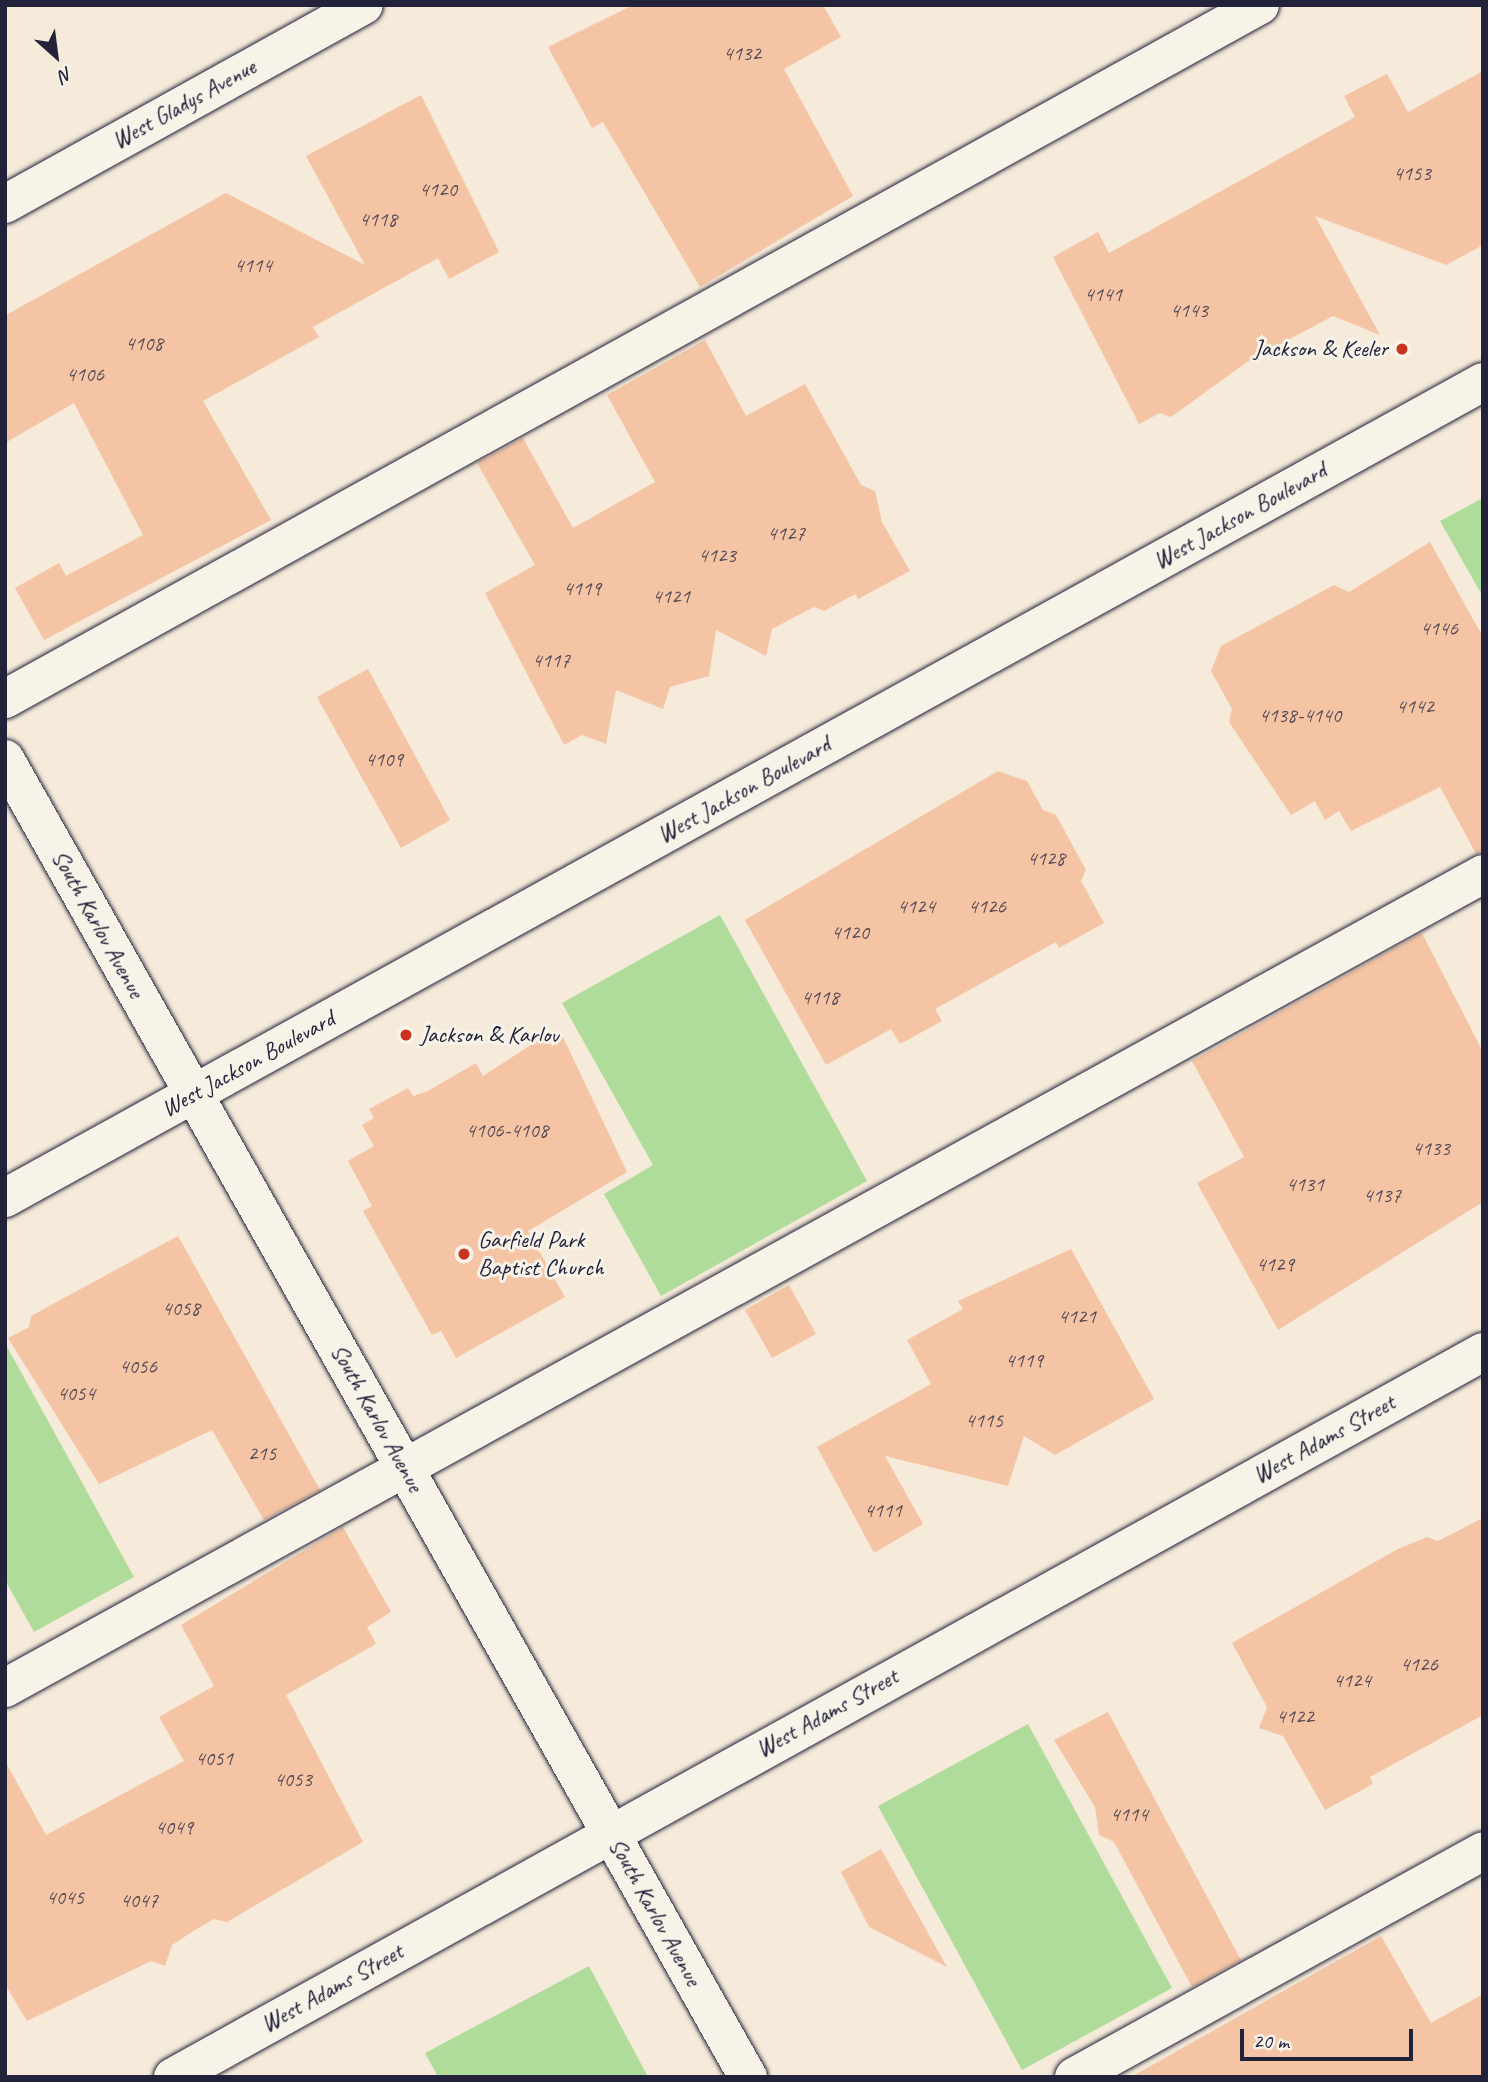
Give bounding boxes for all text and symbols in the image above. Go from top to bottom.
north arrow [21,21,91,91]
house number: 4132 [723,40,761,66]
street label: West Gladys Avenue [107,53,261,155]
text: N [55,61,77,88]
house number: 4153 [1393,160,1431,186]
house number: 4120 [419,176,457,202]
house number: 4118 [359,206,397,232]
house number: 4114 [234,252,272,278]
house number: 4141 [1084,281,1122,307]
house number: 4143 [1170,297,1208,323]
house number: 4108 [125,330,163,356]
place label: Jackson & Keeler [1253,335,1388,363]
marker: Jackson & Keeler [1394,341,1410,357]
house number: 4106 [66,361,104,387]
street label: West Jackson Boulevard [1148,456,1332,576]
house number: 4127 [767,520,805,546]
house number: 4123 [698,542,736,568]
house number: 4119 [563,575,601,601]
house number: 4121 [652,583,690,609]
house number: 4146 [1420,615,1458,641]
house number: 4117 [532,647,570,673]
house number: 4142 [1396,693,1434,719]
house number: 4138-4140 [1259,702,1341,728]
street label: West Jackson Boulevard [652,730,836,850]
house number: 4109 [365,746,403,772]
street label: South Karlov Avenue [45,845,151,1003]
house number: 4128 [1027,845,1065,871]
house number: 4124 [897,893,935,919]
house number: 4126 [968,893,1006,919]
house number: 4120 [831,919,869,945]
house number: 4118 [801,984,839,1010]
street label: West Jackson Boulevard [156,1004,340,1124]
place label: Jackson & Karlov [420,1021,558,1049]
marker: Jackson & Karlov [398,1027,414,1043]
house number: 4106-4108 [466,1117,548,1143]
house number: 4133 [1412,1135,1450,1161]
house number: 4131 [1286,1171,1324,1197]
house number: 4137 [1363,1182,1401,1208]
place label: Garfield Park Baptist Church [478,1226,604,1282]
marker: Garfield Park Baptist Church [456,1246,472,1262]
house number: 4129 [1256,1251,1294,1277]
house number: 4058 [162,1295,200,1321]
house number: 4121 [1058,1303,1096,1329]
street label: South Karlov Avenue [324,1339,430,1497]
house number: 4119 [1005,1347,1043,1373]
house number: 4056 [119,1353,157,1379]
house number: 4054 [57,1380,95,1406]
street label: West Adams Street [1247,1388,1401,1490]
house number: 4115 [965,1407,1003,1433]
house number: 215 [248,1440,276,1466]
house number: 4111 [864,1497,902,1523]
house number: 4126 [1400,1651,1438,1677]
street label: West Adams Street [750,1662,904,1764]
house number: 4124 [1333,1667,1371,1693]
house number: 4122 [1276,1703,1314,1729]
house number: 4051 [195,1745,233,1771]
house number: 4053 [274,1766,312,1792]
house number: 4114 [1110,1801,1148,1827]
house number: 4049 [155,1814,193,1840]
street label: South Karlov Avenue [602,1833,708,1991]
house number: 4045 [46,1884,84,1910]
house number: 4047 [120,1887,158,1913]
street label: West Adams Street [255,1937,409,2039]
scale bar [1243,2016,1416,2060]
text: 20 m [1253,2028,1289,2054]

